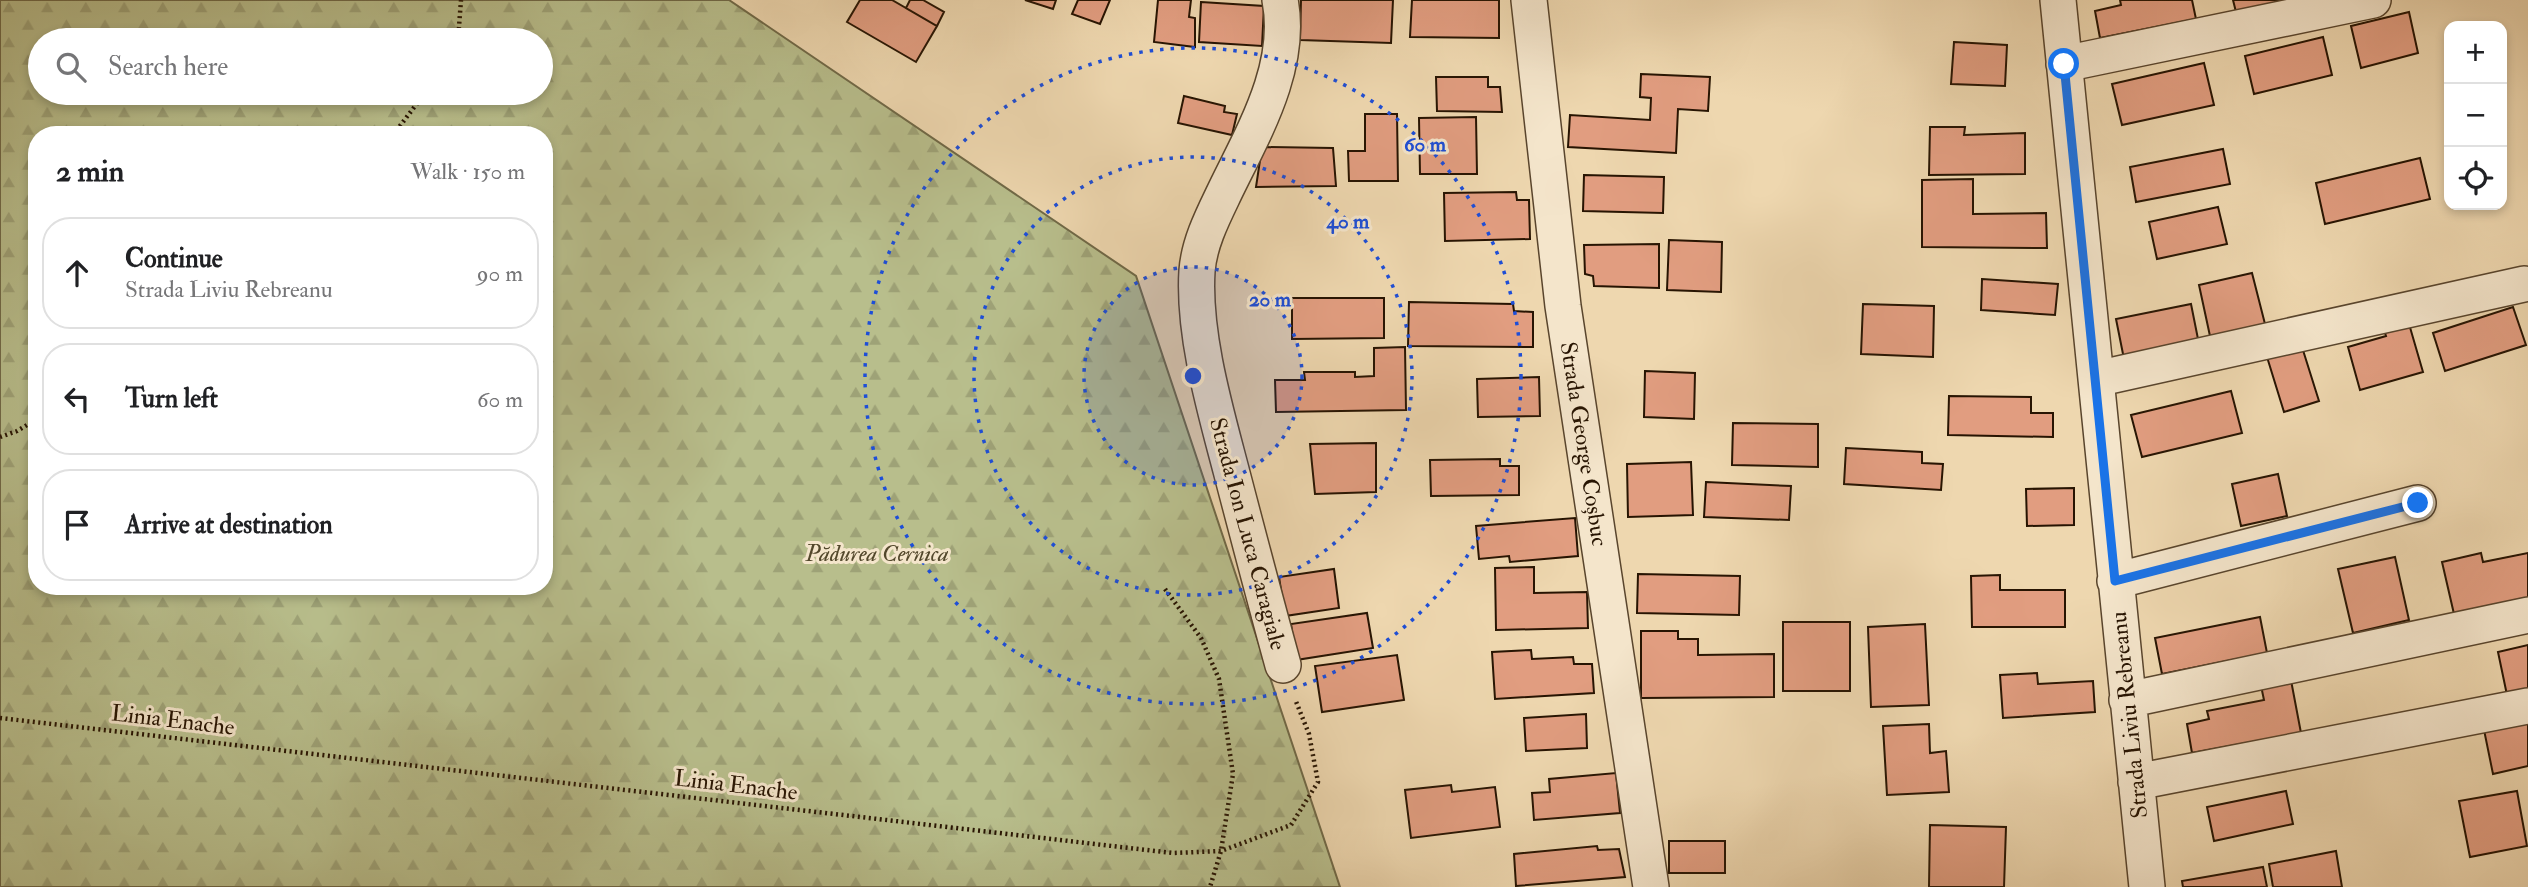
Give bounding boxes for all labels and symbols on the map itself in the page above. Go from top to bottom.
route start [2048,48,2079,79]
text: 60 m [1404,131,1447,158]
text: 40 m [1326,208,1370,235]
text: 20 m [1249,286,1292,313]
street label: Strada George Coșbuc [1554,340,1614,548]
centre of rings [1181,364,1205,388]
street label: Strada Ion Luca Caragiale [1203,415,1293,654]
route end [2402,487,2433,518]
park label: Pădurea Cernica [804,539,949,568]
street label: Strada Liviu Rebreanu [2104,610,2154,820]
street label: Linia Enache [110,698,237,742]
street label: Linia Enache [673,763,800,807]

